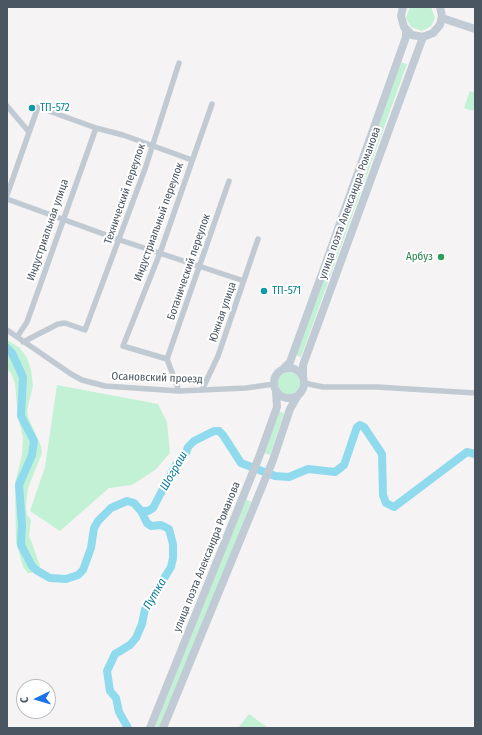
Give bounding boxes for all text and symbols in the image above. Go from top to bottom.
place label: ТП-572 [40,101,70,115]
marker: ТП-572 [27,103,37,113]
street label: улица поэта Александра Романова [316,125,384,281]
street label: Технический переулок [102,142,148,246]
street label: Индустриальный переулок [131,161,187,283]
street label: Индустриальная улица [24,177,72,283]
street label: Ботанический переулок [165,212,213,322]
place label: Арбуз [406,250,433,264]
marker: Арбуз [436,252,446,262]
street label: Южная улица [207,280,239,344]
place label: ТП-571 [272,284,301,298]
marker: ТП-571 [259,286,269,296]
street label: Осановский проезд [111,370,203,386]
water label: Шограш [157,449,191,493]
street label: улица поэта Александра Романова [171,480,243,634]
water label: Путка [140,576,170,612]
north arrow [16,679,56,719]
text: С [18,697,31,703]

